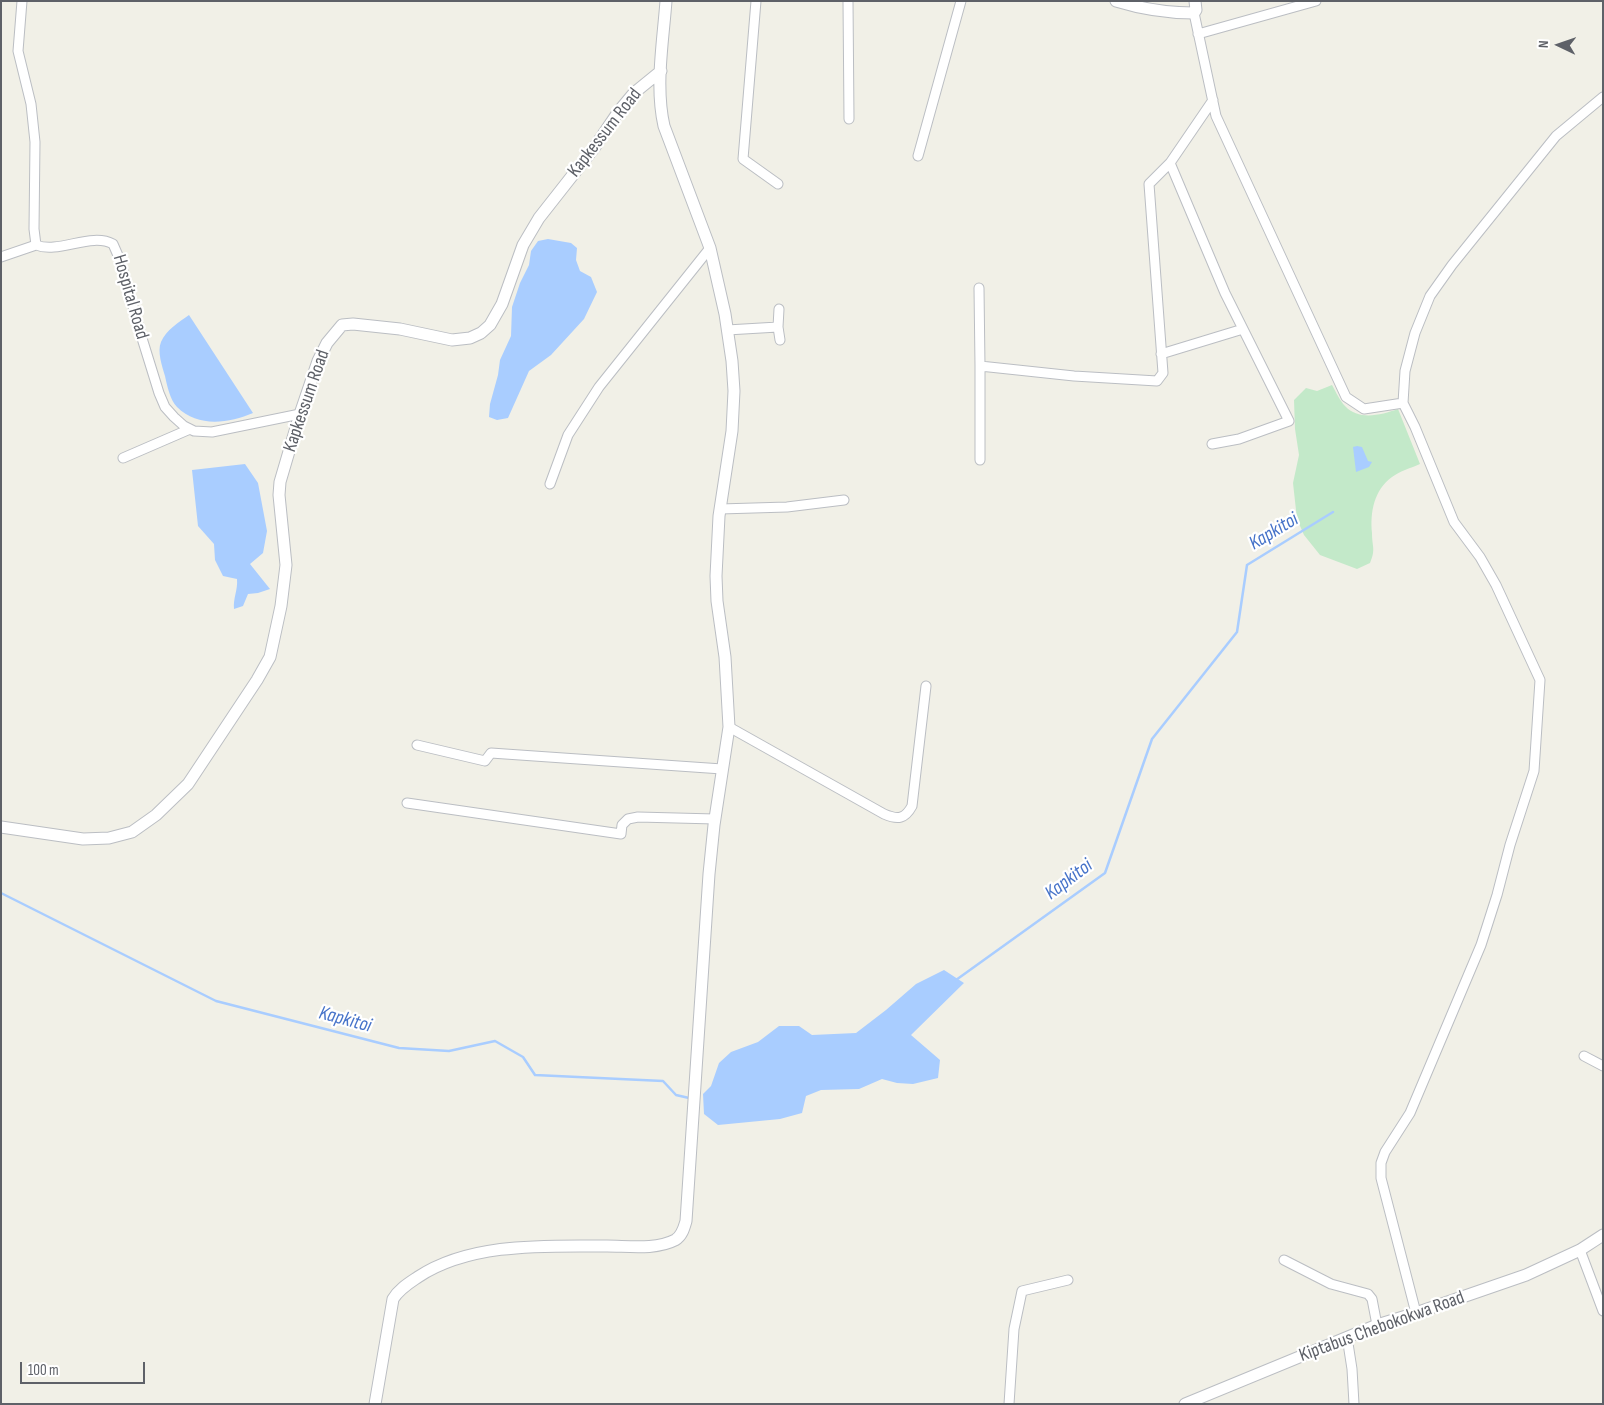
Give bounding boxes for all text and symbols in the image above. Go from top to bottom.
north arrow [1534,20,1584,70]
text: N [1535,40,1552,48]
street label: Kapkessum Road [563,84,647,182]
street label: Hospital Road [107,252,153,342]
street label: Kapkessum Road [279,347,335,455]
water label: Kapkitoi [1245,508,1303,556]
water label: Kapkitoi [1040,854,1098,906]
water label: Kapkitoi [316,1002,374,1038]
street label: Kiptabus Chebokokwa Road [1296,1287,1468,1367]
scale bar [22,1352,148,1384]
text: 100 m [28,1361,59,1380]

